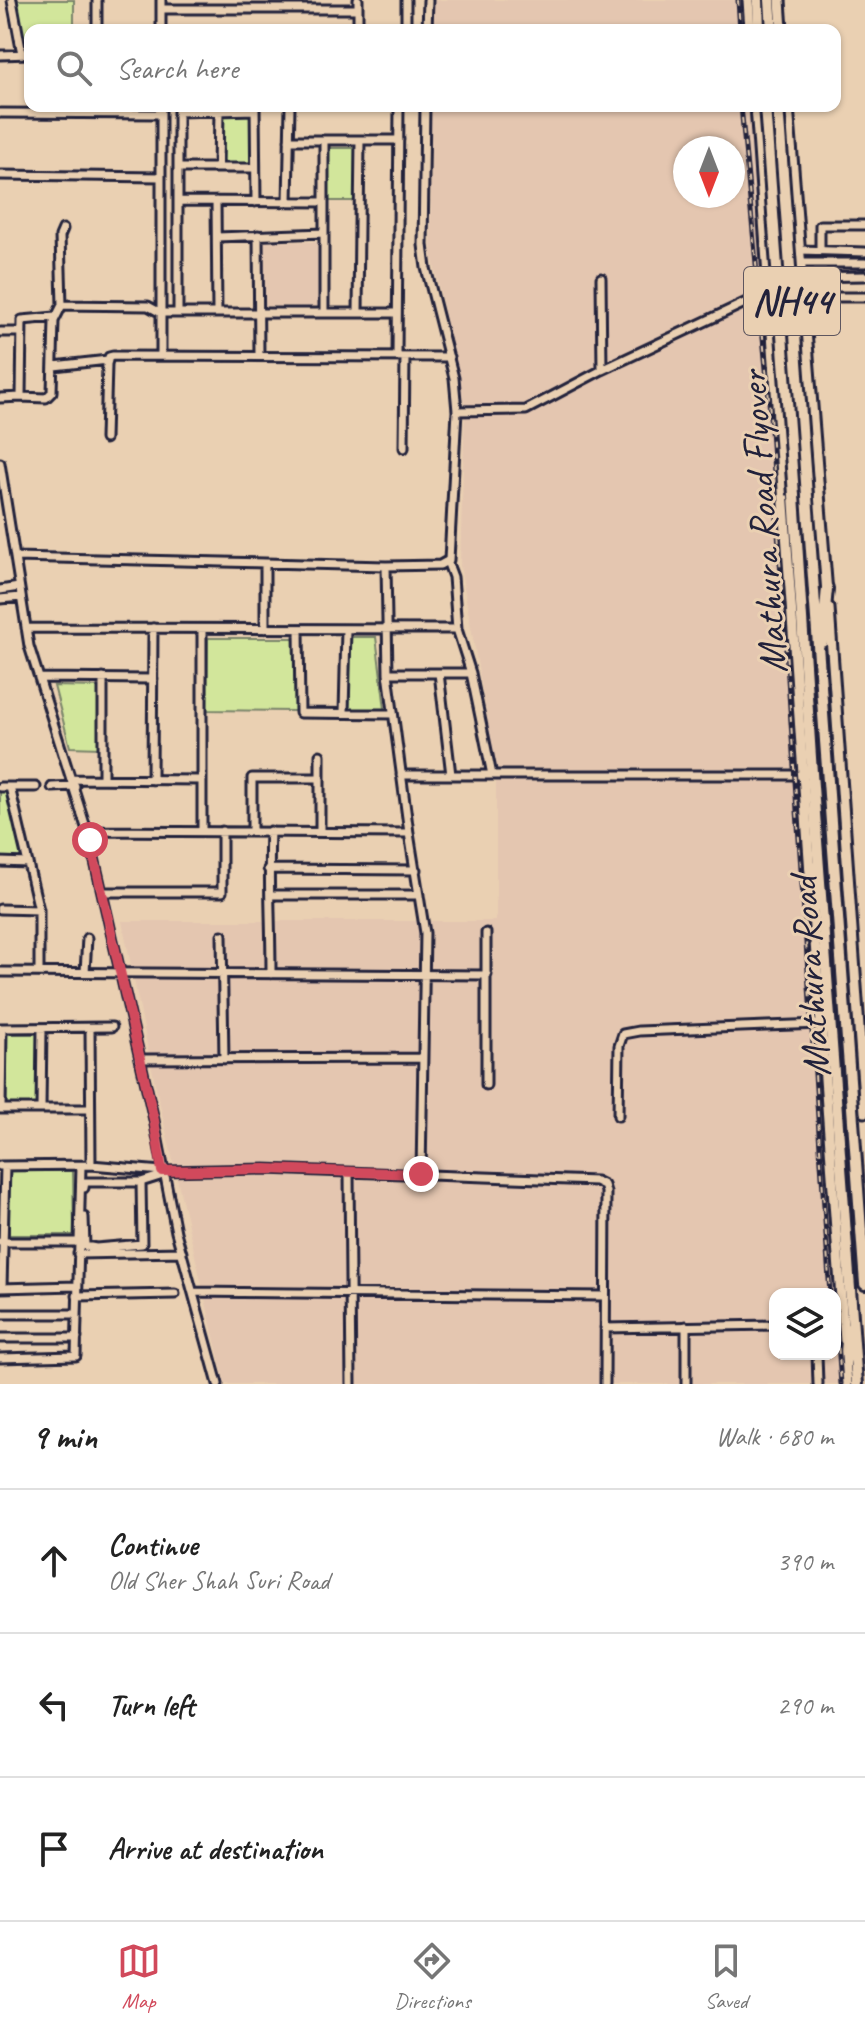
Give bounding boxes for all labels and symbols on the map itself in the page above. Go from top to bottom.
north arrow [673,136,745,208]
road number: NH44 [744,267,840,335]
street label: Mathura Road Flyover [727,366,799,675]
route start [72,822,108,858]
street label: Mathura Road [778,869,842,1078]
route end [403,1156,439,1192]

